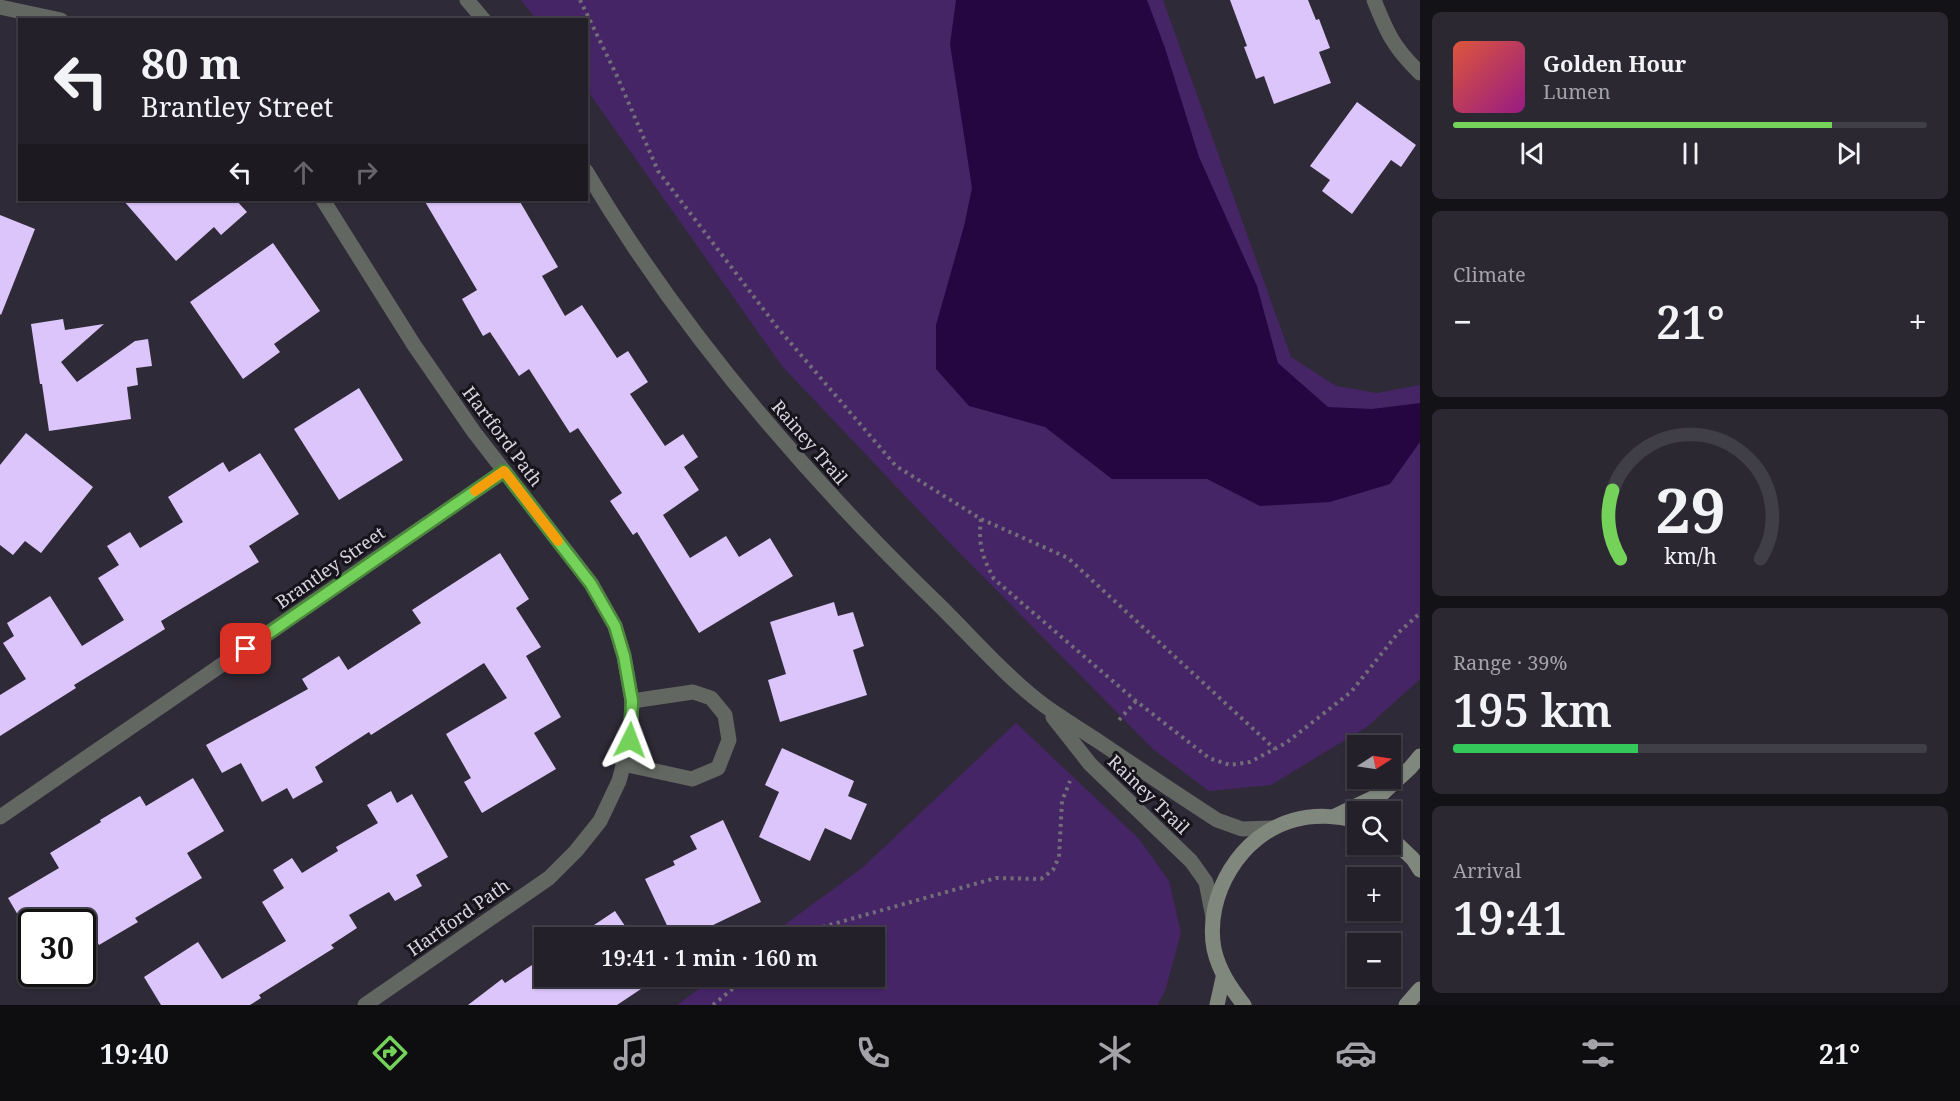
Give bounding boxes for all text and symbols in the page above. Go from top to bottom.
text: 80 m [141,34,241,91]
icon: left [42,42,120,120]
text: Golden Hour [1543,48,1686,78]
text: Lumen [1543,78,1611,105]
text: Brantley Street [141,88,333,125]
icon: previous [1516,137,1549,170]
icon: pause [1674,137,1707,170]
icon: next [1832,137,1865,170]
icon: left [224,156,257,189]
icon: ahead [287,156,320,189]
icon: right [350,156,383,189]
text: Climate [1453,261,1526,288]
text: 21° [1656,291,1725,352]
text: − [1453,299,1472,344]
text: + [1909,299,1927,344]
street label: Hartford Path [458,381,548,491]
street label: Rainey Trail [767,395,854,490]
text: 29 [1655,467,1725,552]
street label: Brantley Street [271,520,389,614]
text: km/h [1664,542,1717,571]
pin [220,623,271,674]
icon: arrive [229,632,262,665]
text: Range · 39% [1453,649,1567,676]
text: 195 km [1453,679,1612,740]
position arrow [598,708,662,772]
north arrow [1347,735,1401,789]
map controls [1347,735,1401,987]
street label: Rainey Trail [1103,749,1195,839]
button: search [1347,801,1401,855]
text: Arrival [1453,857,1521,884]
button: + [1347,867,1401,921]
street label: Hartford Path [402,873,514,961]
text: 19:41 [1453,887,1568,948]
speed limit sign: 30 [18,909,96,987]
button: − [1347,933,1401,987]
text: 19:41 · 1 min · 160 m [601,942,818,972]
icon: directions [369,1032,411,1074]
icon: music [610,1032,652,1074]
icon: phone [852,1032,894,1074]
icon: climate [1094,1032,1136,1074]
icon: car [1335,1032,1377,1074]
icon: filters [1577,1032,1619,1074]
text: 19:40 [100,1035,169,1072]
text: 21° [1819,1035,1860,1072]

